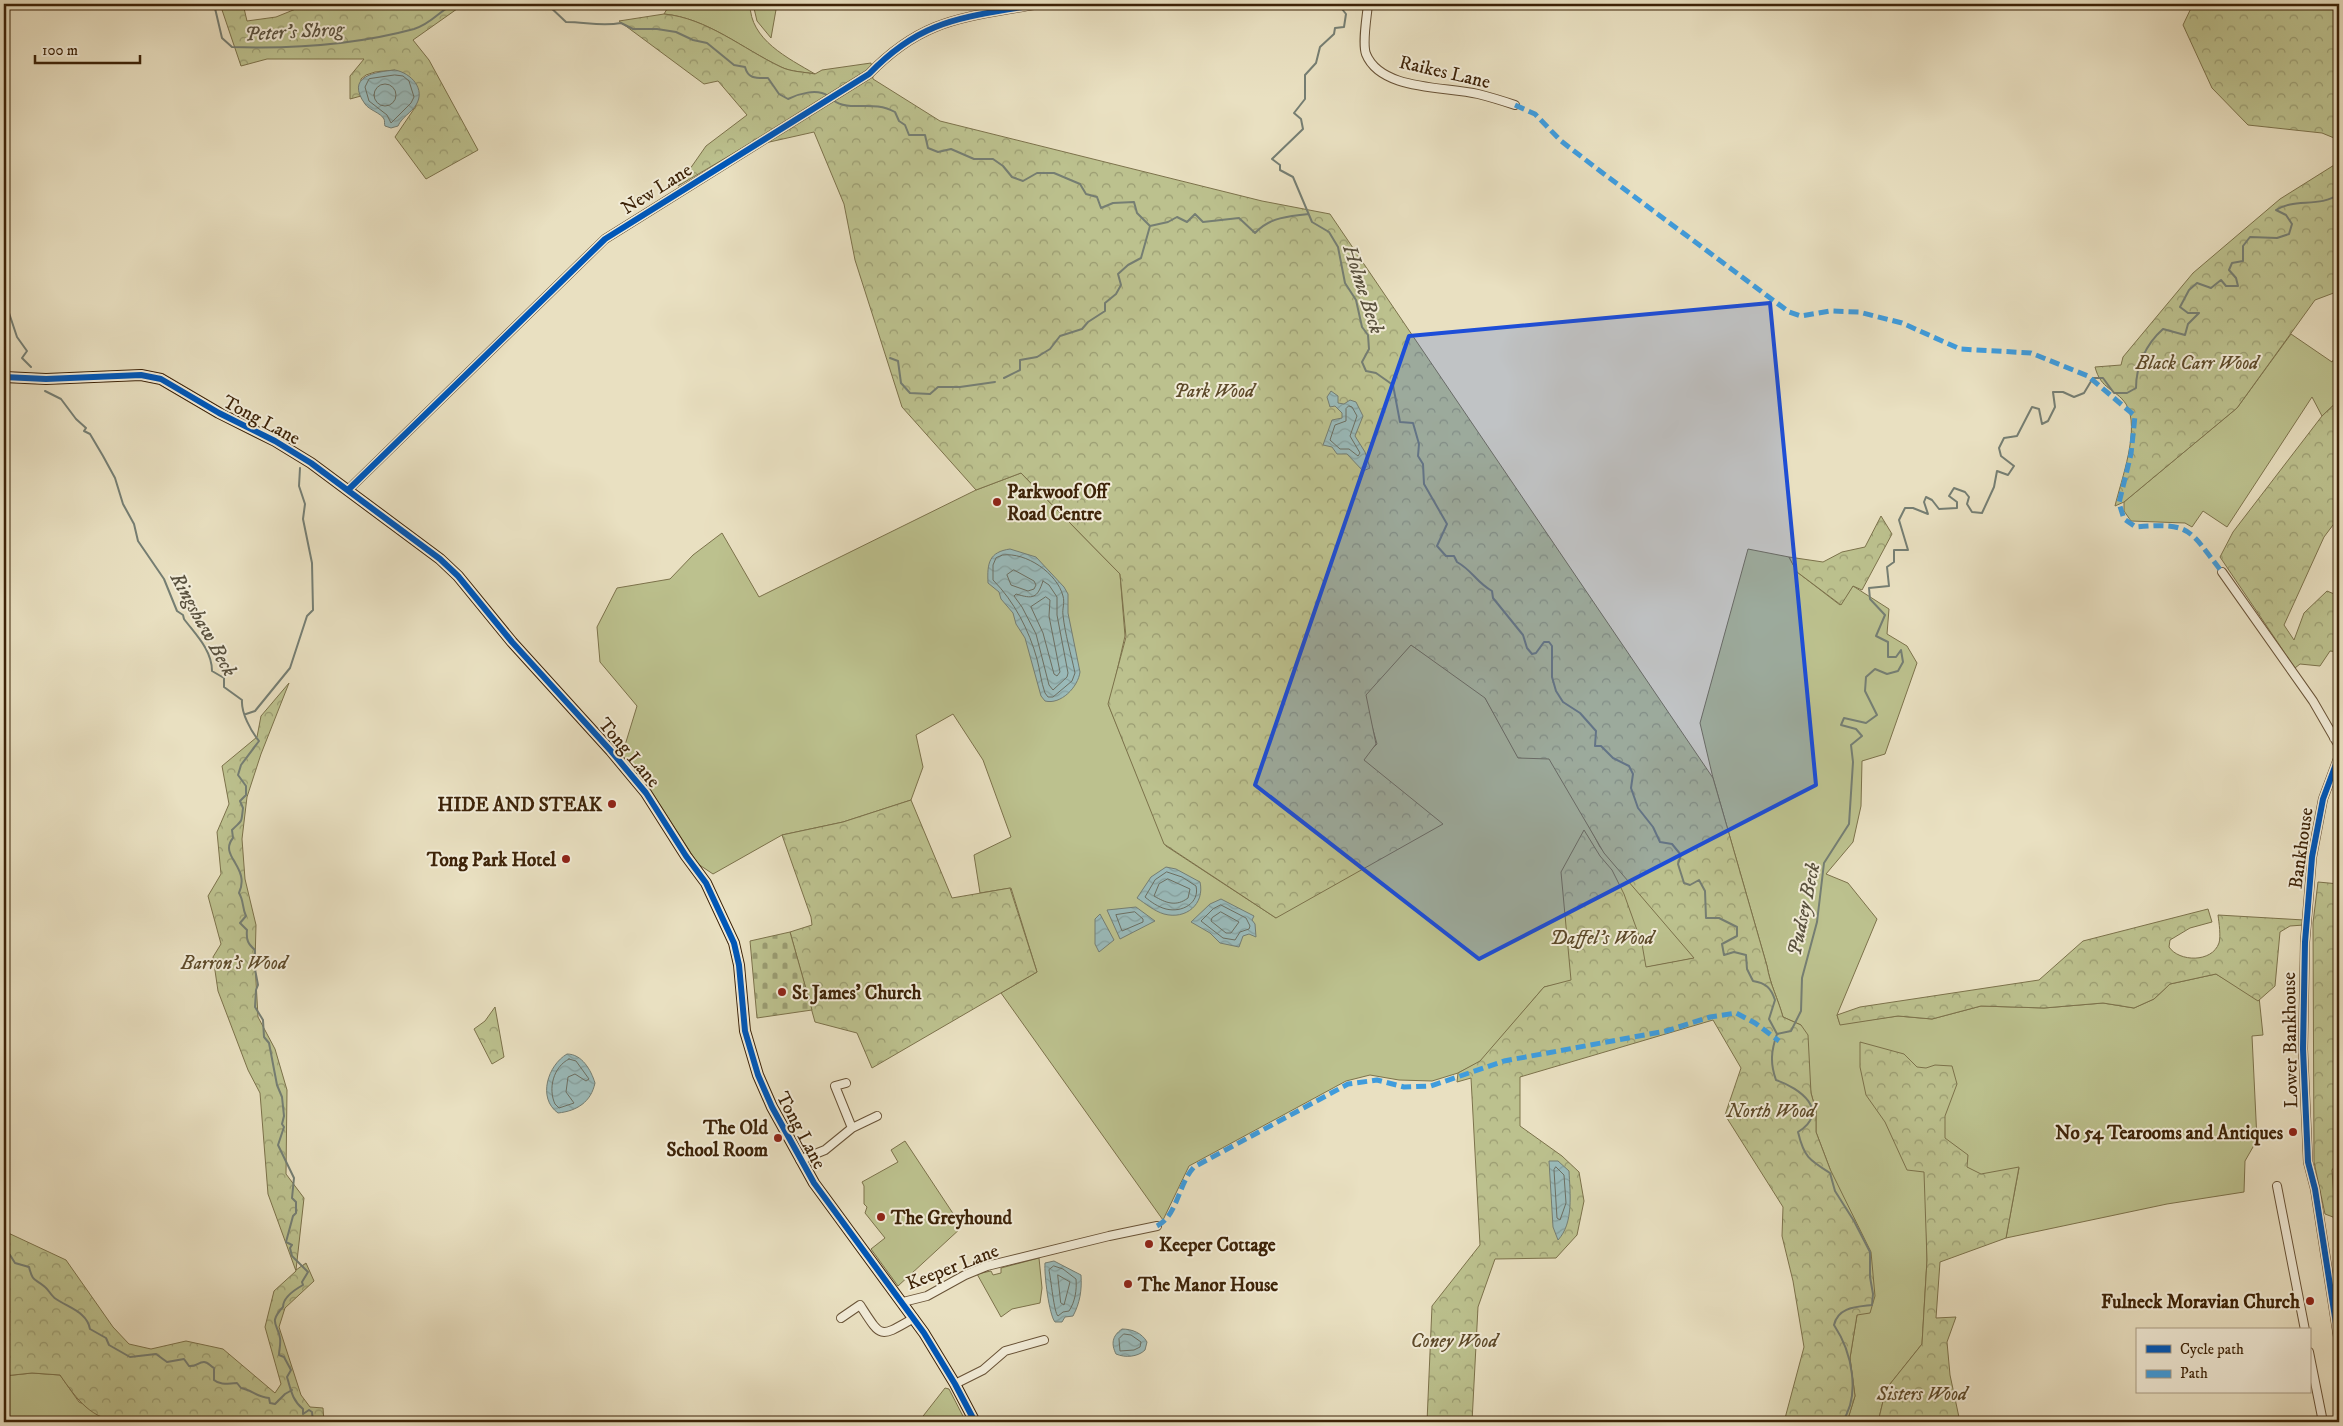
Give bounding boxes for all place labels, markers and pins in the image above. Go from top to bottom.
place label: Parkwoof Off Road Centre [1007,481,1111,526]
marker: Parkwoof Off Road Centre [991,496,1003,508]
place label: HIDE AND STEAK [438,794,603,817]
marker: HIDE AND STEAK [606,798,618,810]
place label: Tong Park Hotel [426,849,556,872]
marker: Tong Park Hotel [560,853,572,865]
place label: St James' Church [792,982,923,1005]
marker: St James' Church [776,986,788,998]
place label: The Old School Room [666,1117,769,1162]
place label: No 54 Tearooms and Antiques [2055,1122,2284,1146]
marker: No 54 Tearooms and Antiques [2287,1126,2299,1138]
marker: The Old School Room [772,1132,784,1144]
place label: The Greyhound [890,1207,1013,1230]
marker: The Greyhound [875,1211,887,1223]
place label: Keeper Cottage [1159,1234,1276,1257]
marker: Keeper Cottage [1143,1238,1155,1250]
place label: The Manor House [1137,1274,1278,1297]
marker: The Manor House [1122,1278,1134,1290]
place label: Fulneck Moravian Church [2101,1291,2301,1314]
marker: Fulneck Moravian Church [2304,1295,2316,1307]

